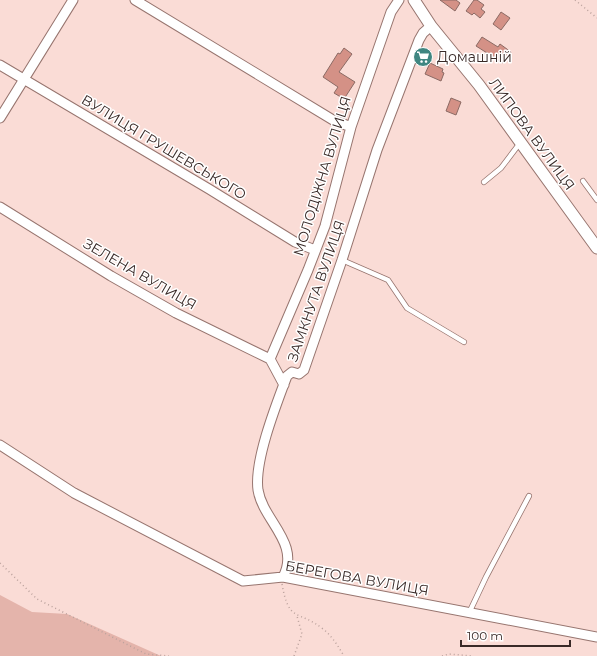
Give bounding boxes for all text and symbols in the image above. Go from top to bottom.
supermarket icon: Домашній [412,46,434,68]
place label: Домашній [437,48,512,66]
street label: ЛИПОВА ВУЛИЦЯ [485,74,579,194]
street label: ВУЛИЦЯ ГРУШЕВСЬКОГО [78,91,250,204]
street label: МОЛОДІЖНА ВУЛИЦЯ [289,94,355,258]
street label: ЗАМКНУТА ВУЛИЦЯ [283,218,349,364]
street label: ЗЕЛЕНА ВУЛИЦЯ [80,234,200,314]
street label: БЕРЕГОВА ВУЛИЦЯ [284,557,430,599]
scale bar [461,622,570,648]
text: 100 m [467,628,503,643]

